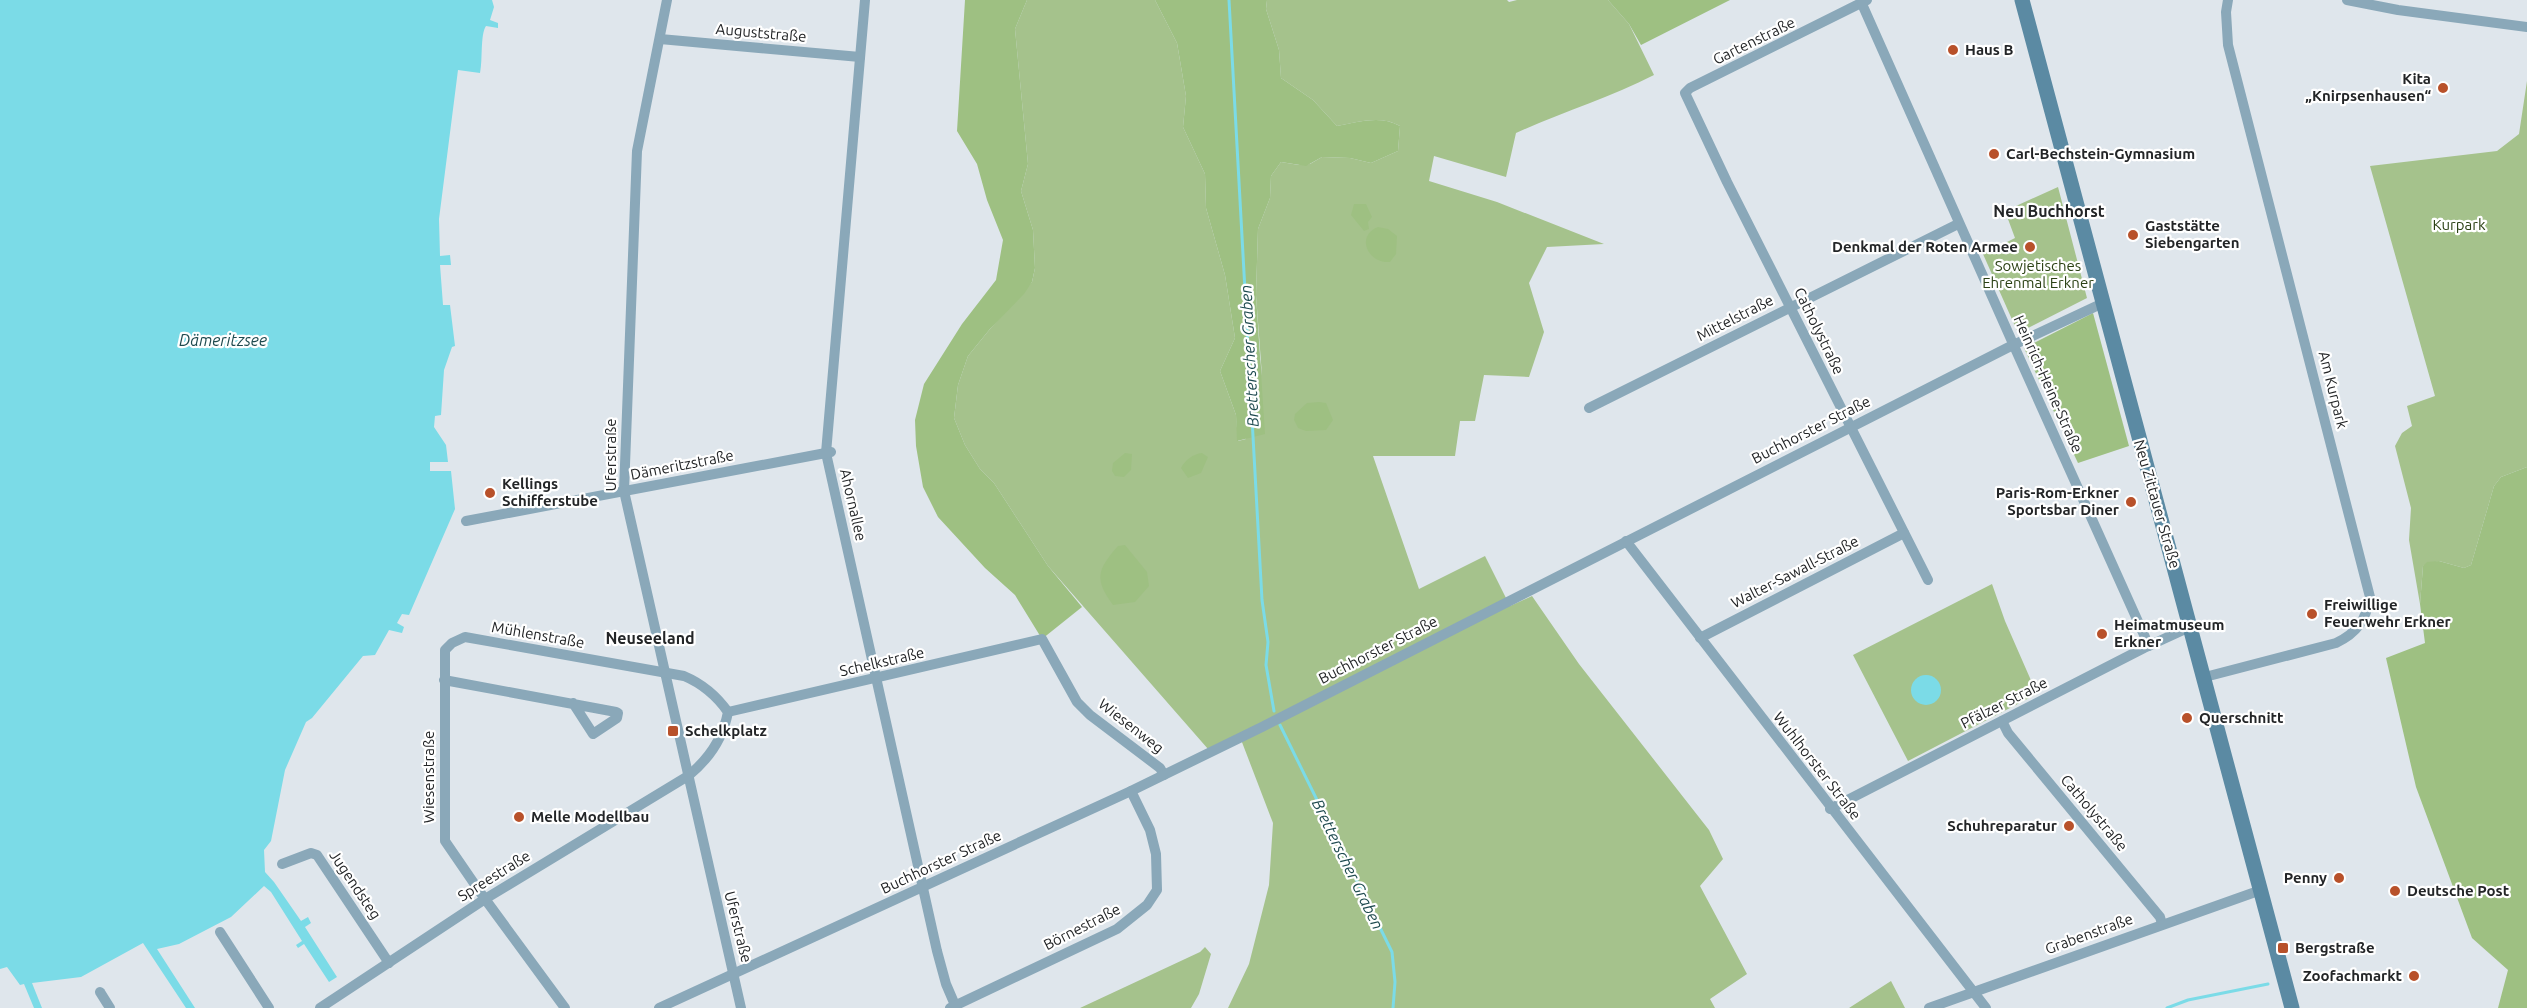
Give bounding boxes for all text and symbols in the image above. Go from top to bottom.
street label: Gartenstraße [1710,13,1798,68]
street label: Auguststraße [715,20,807,45]
place label: Haus B [1965,41,2013,58]
marker: Haus B [1946,43,1960,57]
place label: Kita „Knirpsenhausen“ [2305,70,2431,104]
marker: Kita „Knirpsenhausen“ [2436,81,2450,95]
place label: Carl-Bechstein-Gymnasium [2006,145,2195,162]
marker: Carl-Bechstein-Gymnasium [1987,147,2001,161]
district label: Neu Buchhorst [1993,202,2105,220]
park label: Kurpark [2432,216,2486,233]
place label: Gaststätte Siebengarten [2145,217,2240,251]
marker: Gaststätte Siebengarten [2126,228,2140,242]
place label: Denkmal der Roten Armee [1832,238,2018,255]
marker: Denkmal der Roten Armee [2023,240,2037,254]
park label: Sowjetisches Ehrenmal Erkner [1982,257,2094,291]
water label: Bretterscher Graben [1236,284,1262,428]
street label: Catholystraße [1791,285,1848,377]
street label: Mittelstraße [1694,291,1776,344]
street label: Heinrich-Heine-Straße [2011,313,2086,455]
water label: Dämeritzsee [179,331,267,349]
street label: Am Kurpark [2316,349,2351,431]
street label: Buchhorster Straße [1749,392,1873,467]
street label: Uferstraße [602,418,619,492]
street label: Neu Zittauer Straße [2131,438,2184,570]
street label: Dämeritzstraße [629,446,735,483]
street label: Ahornallee [837,467,870,543]
place label: Kellings Schifferstube [502,475,598,509]
place label: Paris-Rom-Erkner Sportsbar Diner [1996,484,2120,518]
marker: Kellings Schifferstube [483,486,497,500]
marker: Paris-Rom-Erkner Sportsbar Diner [2124,495,2138,509]
street label: Walter-Sawall-Straße [1728,532,1861,611]
place label: Freiwillige Feuerwehr Erkner [2324,596,2452,630]
marker: Freiwillige Feuerwehr Erkner [2305,607,2319,621]
street label: Buchhorster Straße [1316,612,1440,687]
place label: Heimatmuseum Erkner [2114,616,2224,650]
street label: Mühlenstraße [490,618,586,651]
marker: Heimatmuseum Erkner [2095,627,2109,641]
district label: Neuseeland [605,629,695,647]
street label: Schelkstraße [838,644,926,680]
street label: Pfälzer Straße [1958,673,2050,732]
street label: Wiesenweg [1095,695,1167,756]
street label: Wuhlhorster Straße [1770,708,1865,823]
place label: Querschnitt [2199,709,2284,726]
marker: Querschnitt [2180,711,2194,725]
place label: Schelkplatz [685,722,767,739]
marker: Schelkplatz [666,724,680,738]
street label: Wiesenstraße [420,731,437,823]
street label: Catholystraße [2058,771,2131,854]
water label: Bretterscher Graben [1309,796,1387,932]
place label: Melle Modellbau [531,808,649,825]
marker: Melle Modellbau [512,810,526,824]
place label: Schuhreparatur [1947,817,2058,834]
marker: Schuhreparatur [2062,819,2076,833]
street label: Buchhorster Straße [878,826,1004,897]
street label: Jugendsteg [326,847,385,922]
street label: Spreestraße [454,847,533,905]
place label: Penny [2284,869,2327,886]
marker: Penny [2332,871,2346,885]
place label: Deutsche Post [2407,882,2510,899]
marker: Deutsche Post [2388,884,2402,898]
street label: Uferstraße [721,889,756,964]
street label: Börnestraße [1041,900,1123,953]
street label: Grabenstraße [2043,910,2135,957]
place label: Bergstraße [2295,939,2375,956]
marker: Bergstraße [2276,941,2290,955]
place label: Zoofachmarkt [2303,967,2403,984]
marker: Zoofachmarkt [2407,969,2421,983]

